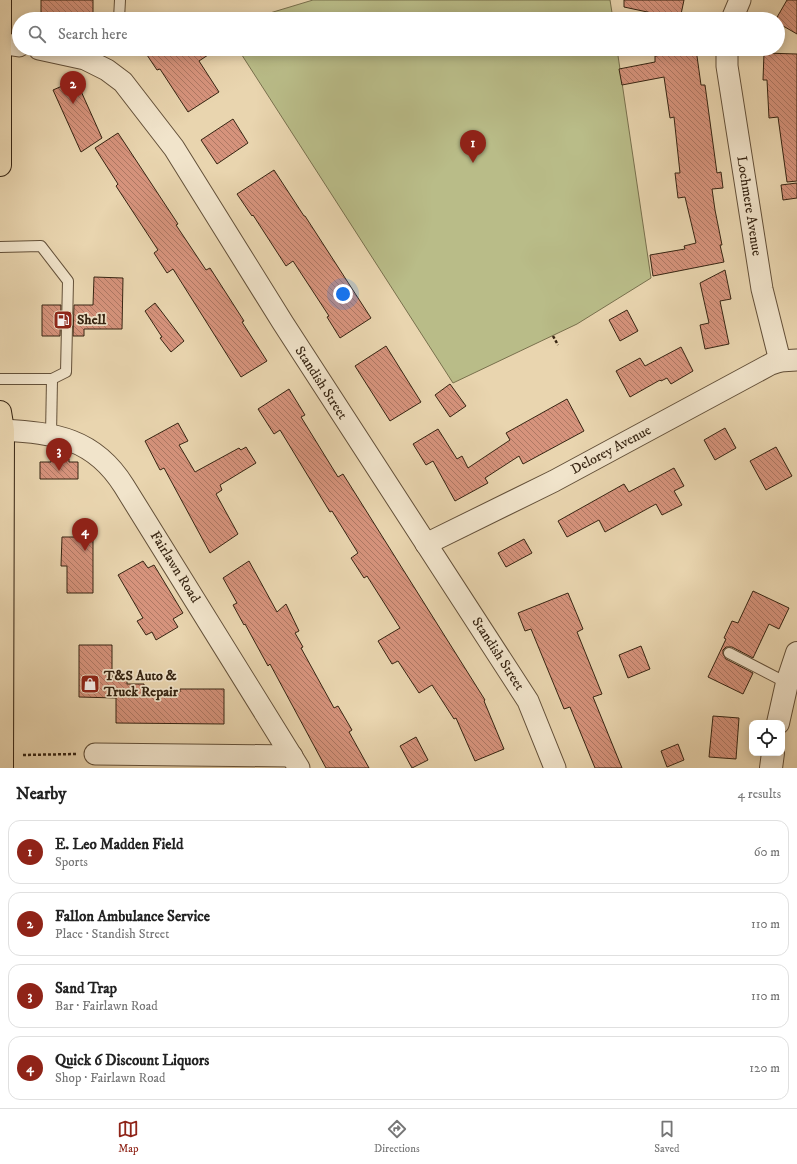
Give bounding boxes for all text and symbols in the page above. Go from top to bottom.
search box [12,12,785,56]
icon: search [26,23,48,45]
text: Search here [58,25,127,44]
pin: 2 [60,71,86,104]
pin: 1 [460,130,486,163]
street label: Lochmere Avenue [732,155,766,257]
your location [333,284,353,304]
fuel station icon: Shell [52,309,74,331]
place label: Shell [77,311,107,329]
street label: Standish Street [291,343,352,423]
street label: Delorey Avenue [568,421,654,479]
pin: 3 [46,438,72,471]
pin: 4 [72,518,98,551]
street label: Fairlawn Road [146,528,204,606]
street label: Standish Street [468,614,529,694]
place label: T&S Auto & Truck Repair [103,667,179,701]
shop icon: T&S Auto & Truck Repair [79,673,101,695]
map controls [749,720,785,756]
button: locate [749,720,785,756]
text: Nearby [16,783,66,805]
text: 4 results [738,786,781,802]
text: E. Leo Madden Field [55,835,184,854]
text: 1 [28,844,32,860]
text: 60 m [754,844,780,860]
text: Sports [55,854,88,870]
text: Fallon Ambulance Service [55,907,210,926]
text: 2 [27,916,33,932]
text: 110 m [751,916,780,932]
text: Place · Standish Street [55,926,169,942]
text: Sand Trap [55,979,117,998]
text: 3 [28,988,32,1004]
text: 110 m [751,988,780,1004]
text: Bar · Fairlawn Road [55,998,158,1014]
text: Quick 6 Discount Liquors [55,1051,209,1070]
text: 4 [26,1060,34,1076]
text: 120 m [749,1060,780,1076]
text: Shop · Fairlawn Road [55,1070,166,1086]
tab: Map [117,1118,139,1156]
tab: Directions [374,1118,420,1156]
tab: Saved [654,1118,680,1156]

